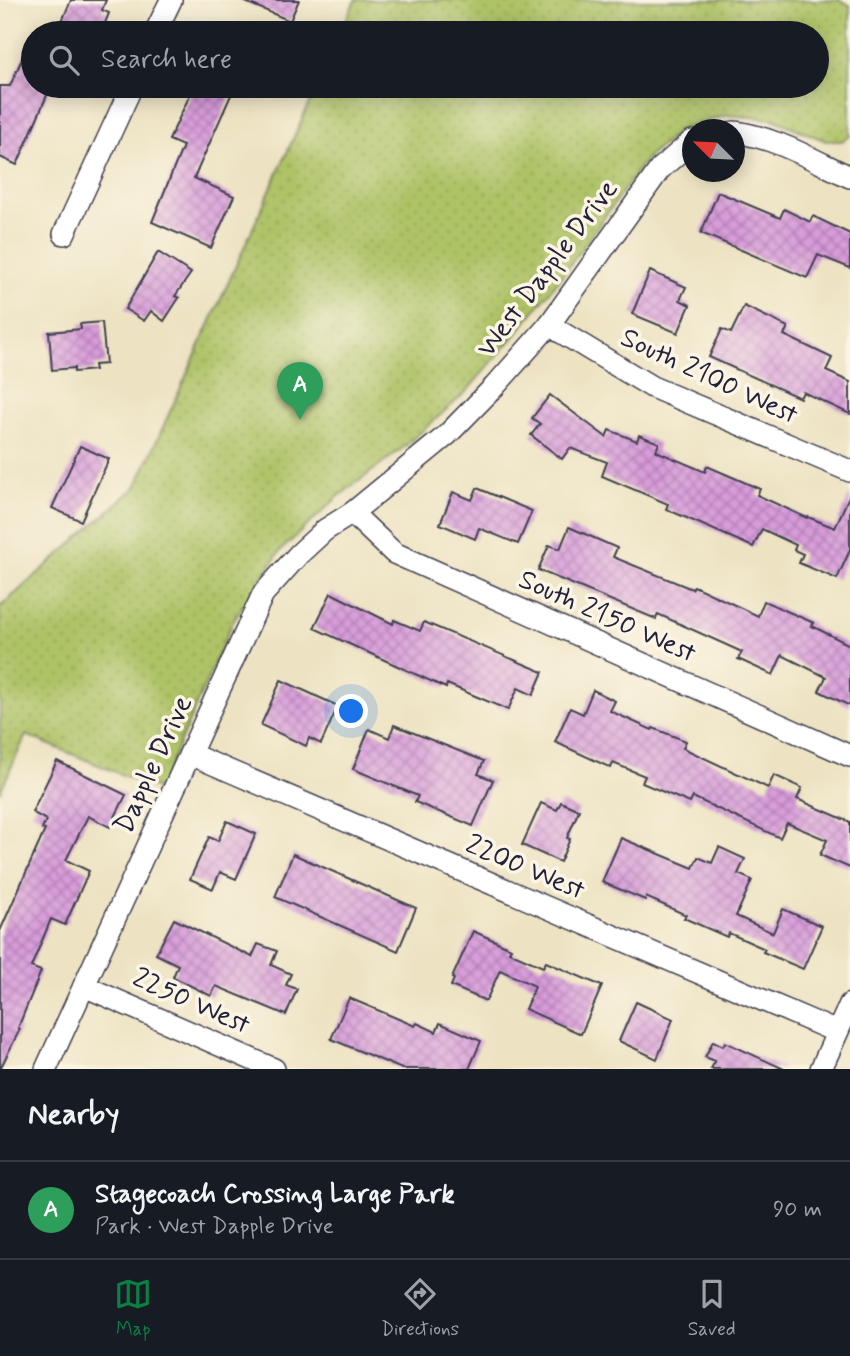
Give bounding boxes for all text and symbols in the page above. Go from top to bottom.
search box [21,21,829,98]
icon: search [45,41,83,79]
text: Search here [101,43,232,77]
north arrow [682,119,745,182]
street label: West Dapple Drive [469,173,627,365]
street label: South 2100 West [614,320,804,435]
pin: A [277,362,323,420]
street label: South 2150 West [513,561,702,673]
street label: Dapple Drive [106,690,202,840]
your location [334,694,368,728]
street label: 2200 West [460,826,591,910]
street label: 2250 West [127,960,256,1045]
text: Nearby [28,1095,119,1134]
text: Stagecoach Crossing Large Park [95,1178,455,1212]
text: A [43,1195,59,1225]
text: 90 m [773,1195,822,1225]
text: Park · West Dapple Drive [95,1212,334,1242]
tab: Map [114,1275,152,1342]
tab: Directions [381,1275,459,1342]
tab: Saved [688,1275,736,1342]

